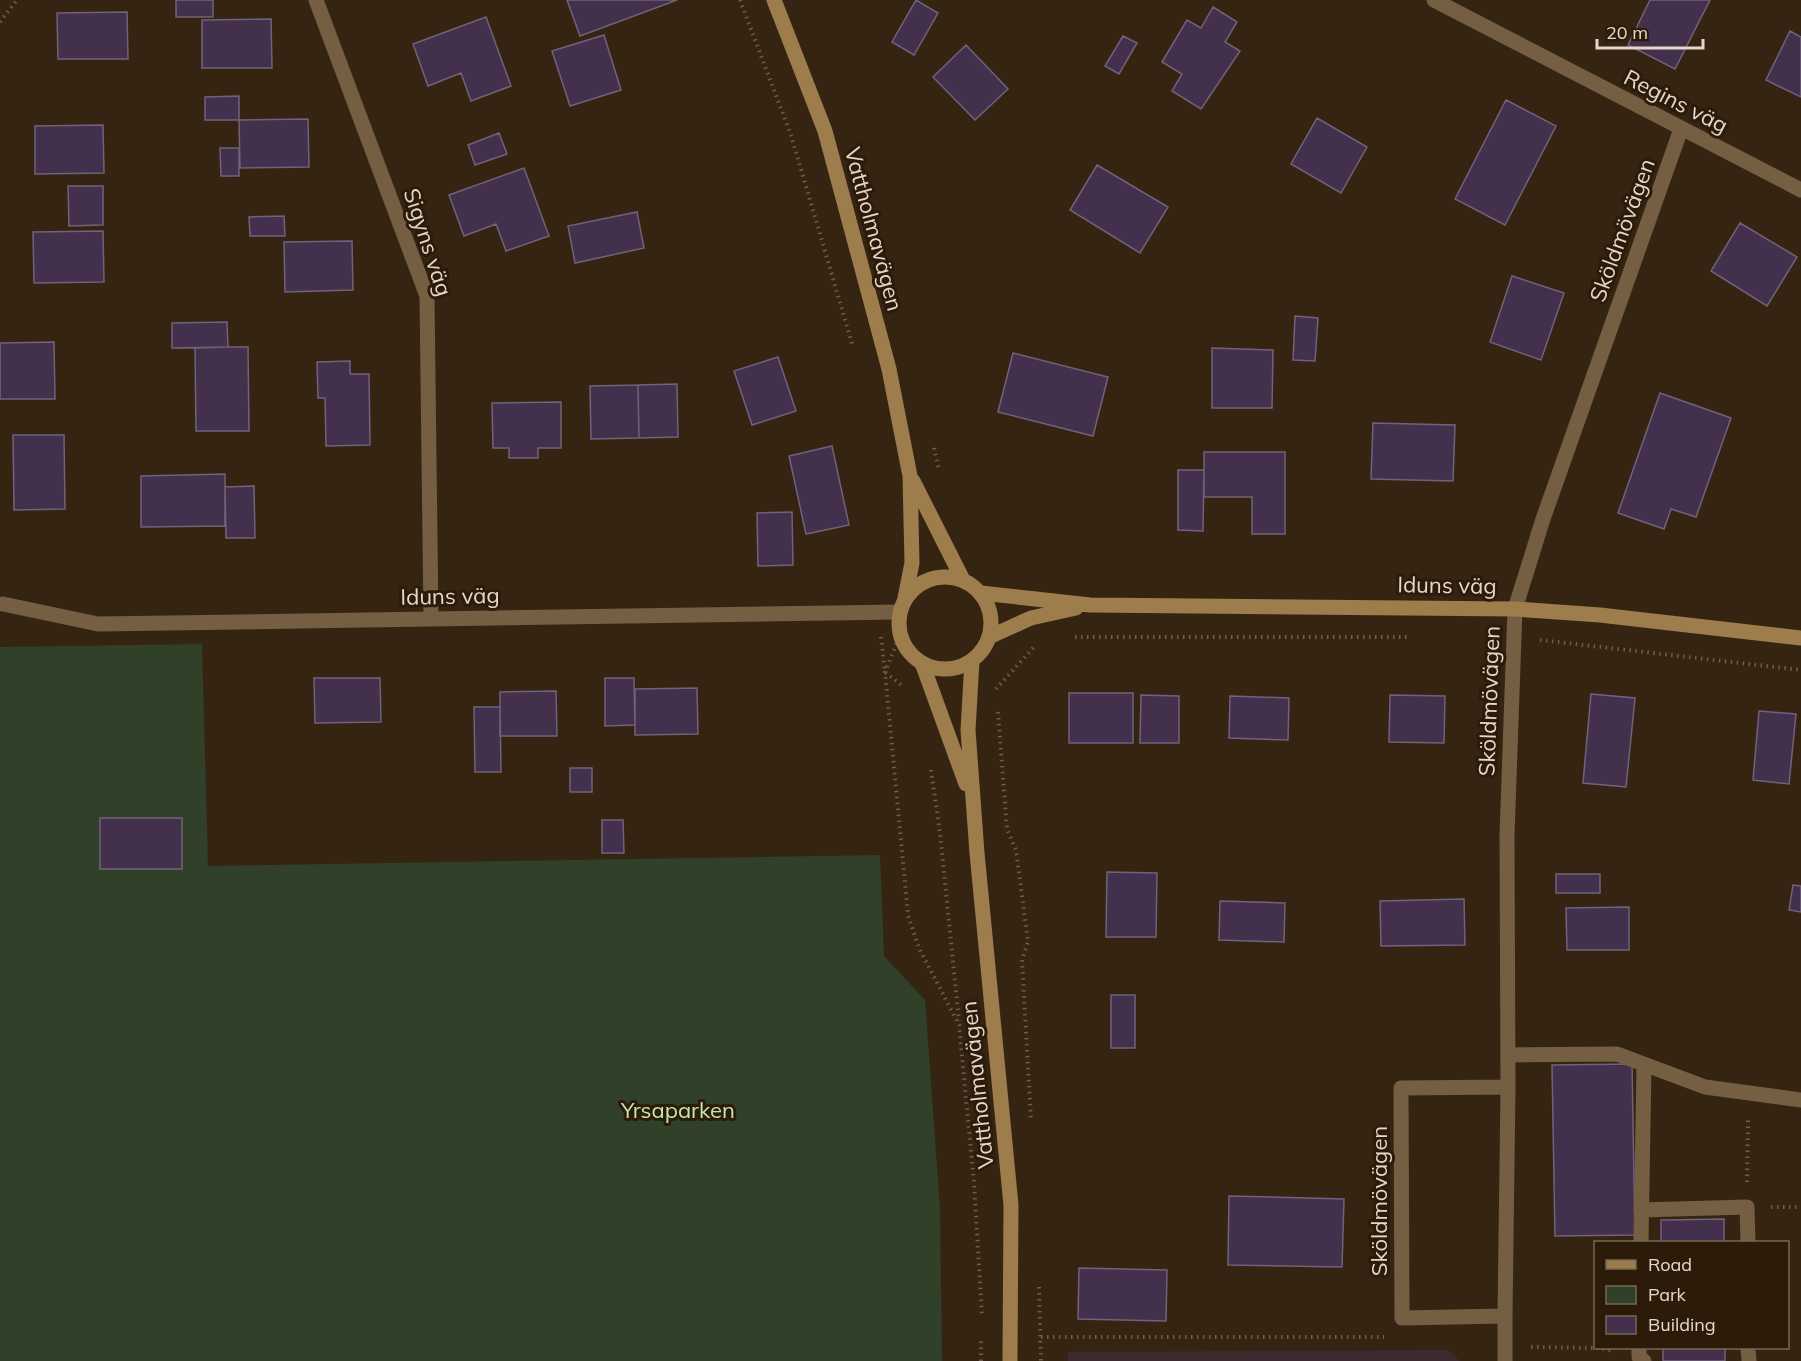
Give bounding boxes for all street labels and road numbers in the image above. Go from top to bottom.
street label: Regins väg [1619,63,1733,139]
street label: Vattholmavägen [839,144,909,314]
street label: Sköldmövägen [1583,155,1661,305]
street label: Sigyns väg [397,185,459,299]
street label: Iduns väg [1397,570,1497,600]
street label: Iduns väg [400,581,500,611]
street label: Sköldmövägen [1472,625,1506,777]
street label: Vattholmavägen [954,1000,1000,1170]
street label: Sköldmövägen [1365,1126,1393,1276]

